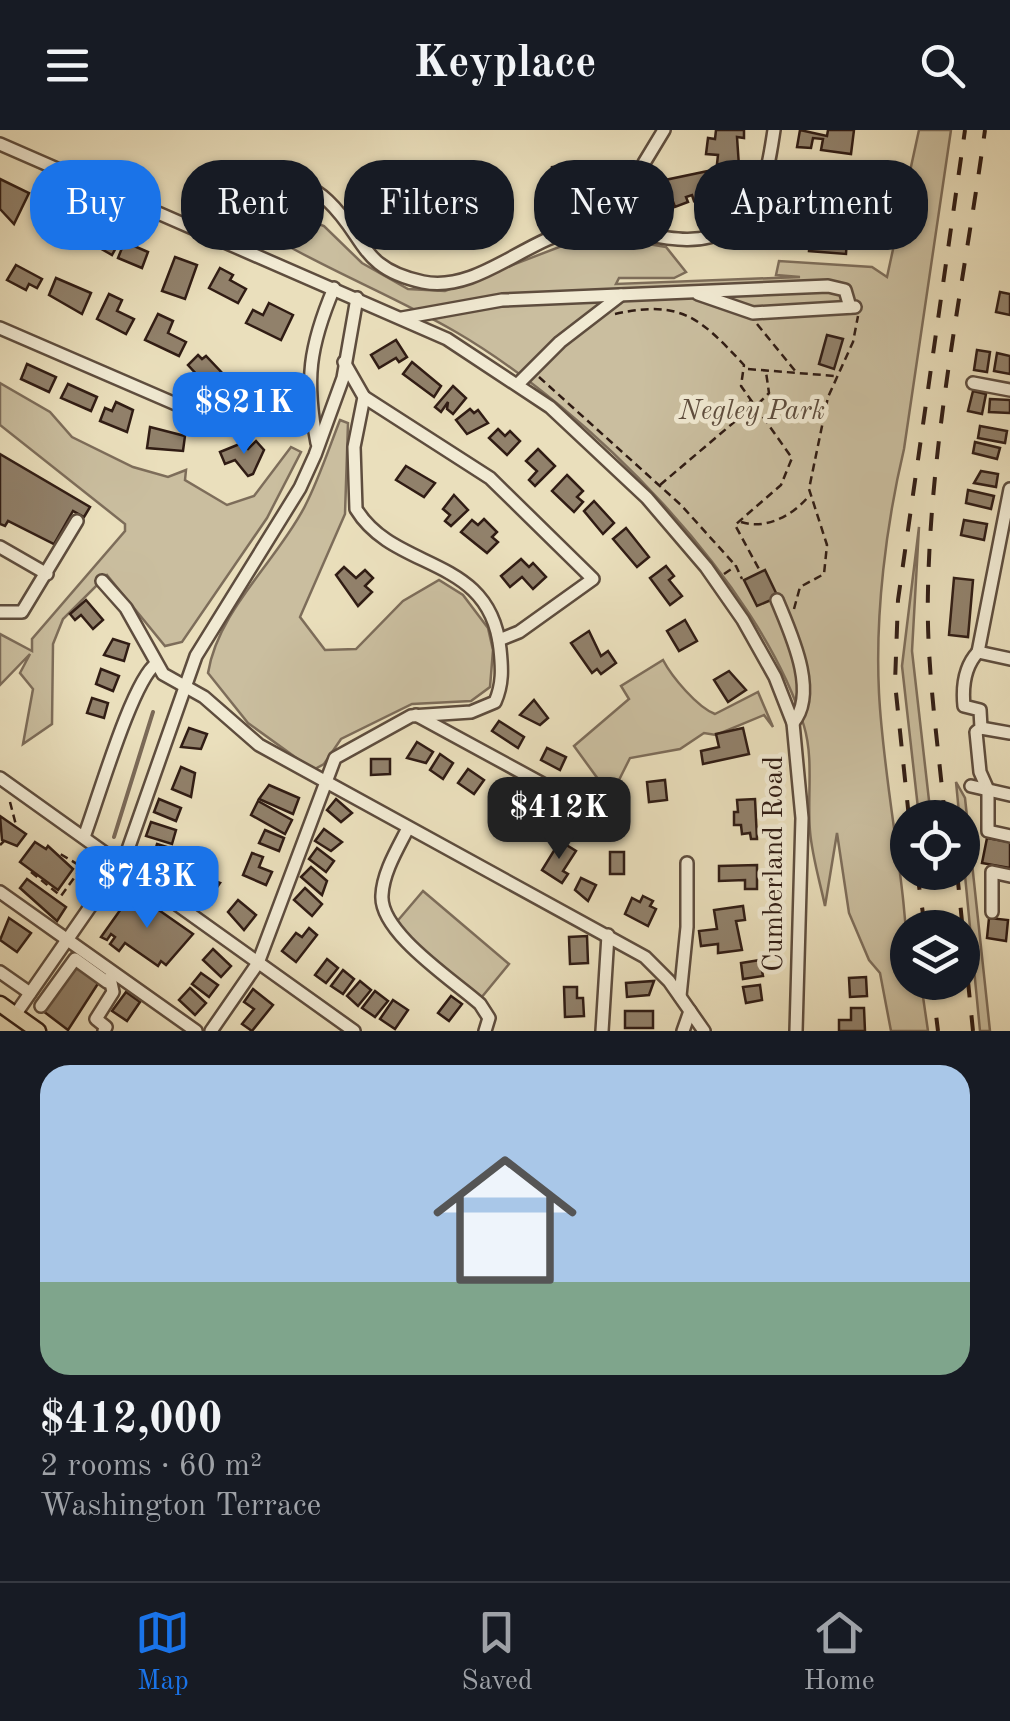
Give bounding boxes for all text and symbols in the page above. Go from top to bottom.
icon: menu [40,38,95,93]
icon: search [915,38,970,93]
text: Keyplace [414,42,596,87]
chip: Buy [30,160,161,250]
chip: Rent [181,160,324,250]
chip: Filters [344,160,514,250]
chip: New [534,160,674,250]
chip: Apartment [694,160,928,250]
pin: $821K [174,372,314,457]
text: $821K [195,388,293,420]
park label: Negley Park [678,398,825,426]
street label: Cumberland Road [761,756,789,972]
pin: $412K [489,777,629,862]
text: $412K [510,793,608,825]
map controls [890,800,980,1000]
button: locate [890,800,980,890]
pin: $743K [77,846,217,931]
text: $743K [98,862,196,894]
button: layers [890,910,980,1000]
icon: home [415,1130,595,1310]
text: $412,000 [40,1400,222,1442]
text: 2 rooms · 60 m² [40,1451,262,1483]
text: Washington Terrace [40,1491,321,1523]
tab: Map [135,1605,190,1700]
tab: Saved [461,1605,533,1700]
tab: Home [803,1605,875,1700]

